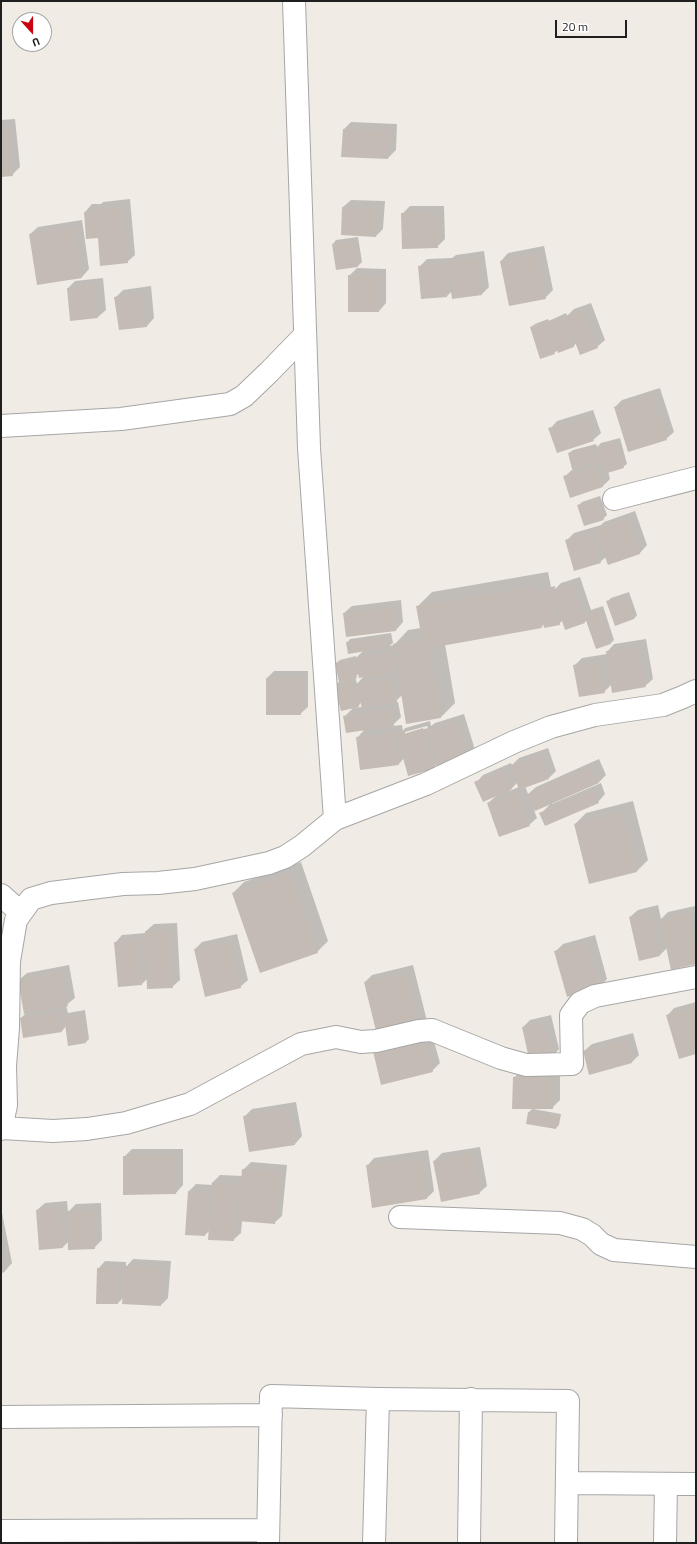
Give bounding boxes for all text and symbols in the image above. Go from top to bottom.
north arrow [12,12,52,52]
scale bar [557,12,629,38]
text: 20 m [562,17,588,36]
text: U [30,34,42,51]

